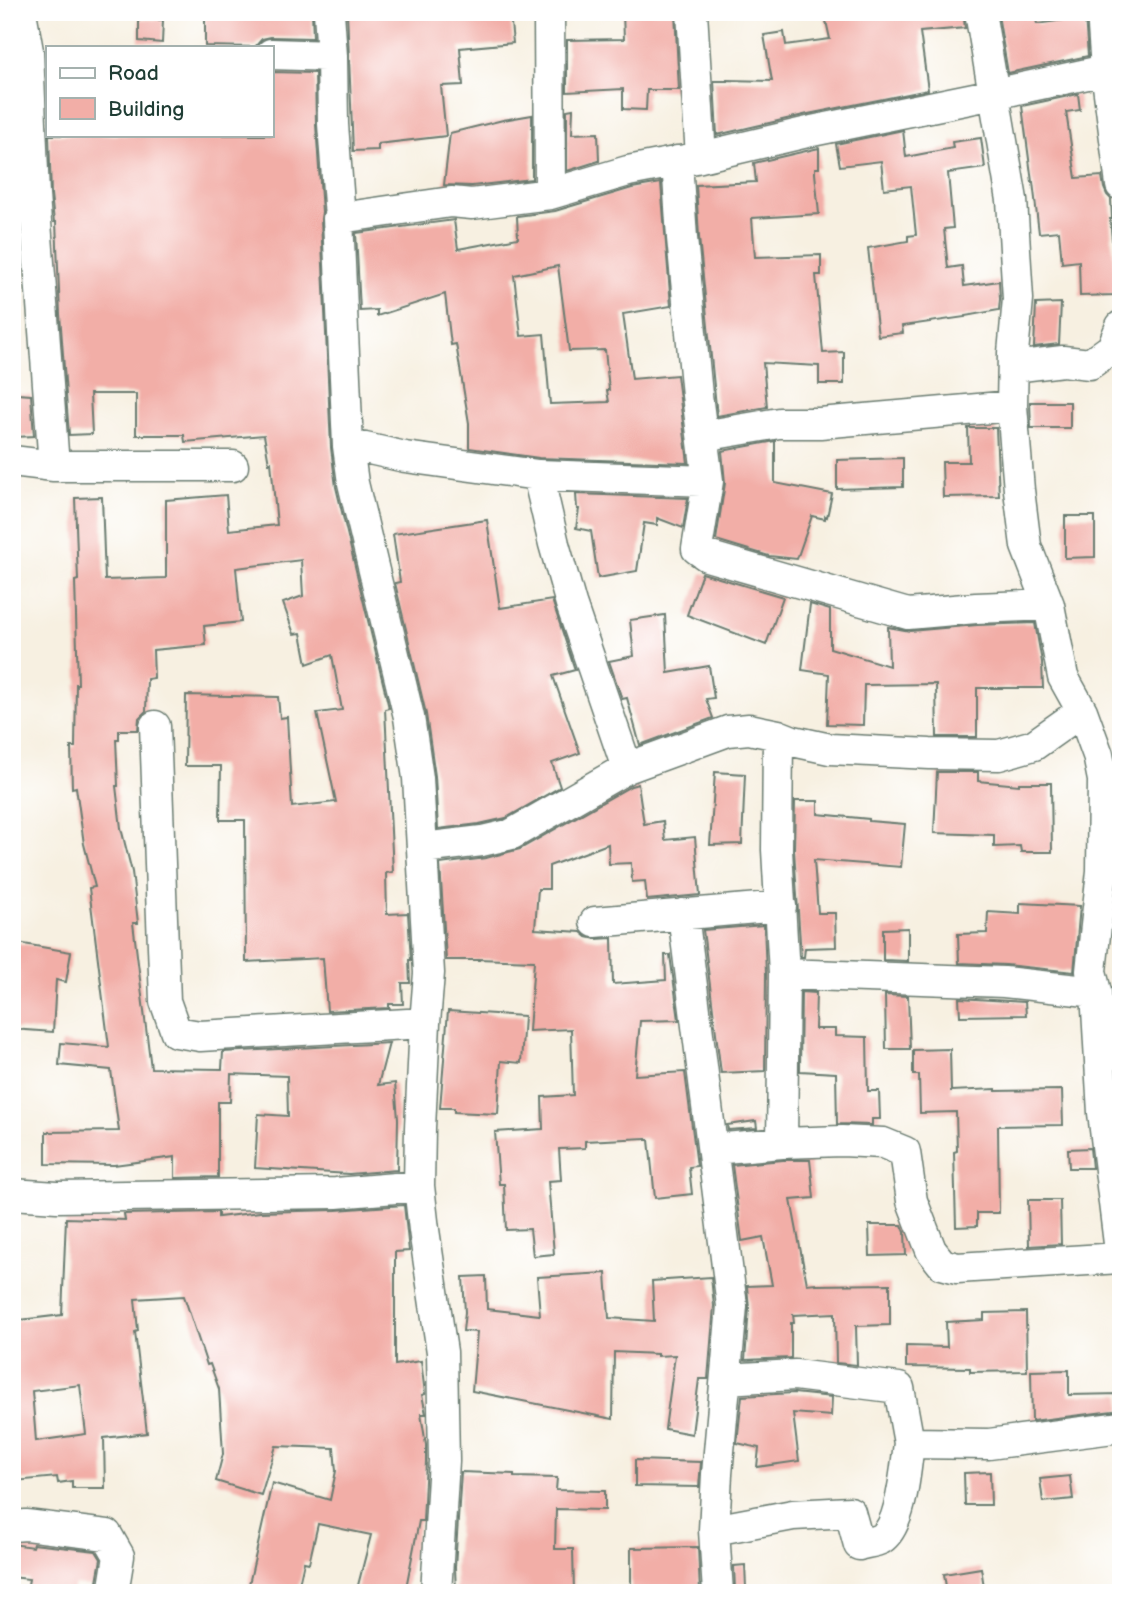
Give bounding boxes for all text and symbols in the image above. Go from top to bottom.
legend [46,46,273,136]
text: Road [108,61,159,86]
text: Building [108,97,184,122]

